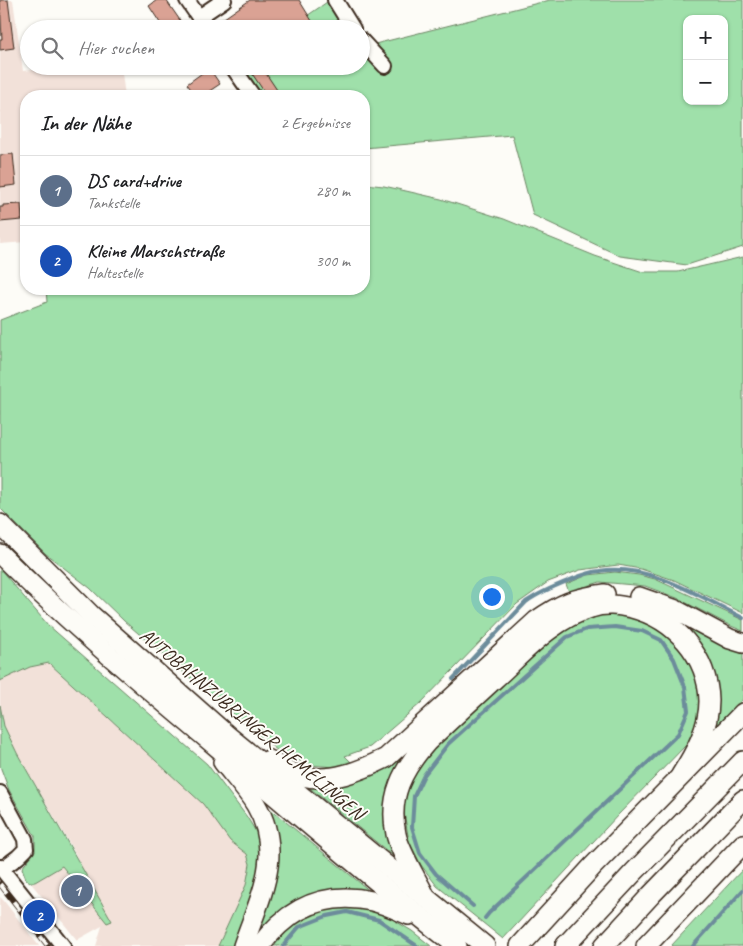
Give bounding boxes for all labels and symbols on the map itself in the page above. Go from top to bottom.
your location [479,584,505,610]
street label: AUTOBAHNZUBRINGER HEMELINGEN [135,623,372,827]
pin: 1 [61,872,93,910]
pin: 2 [23,897,55,935]

